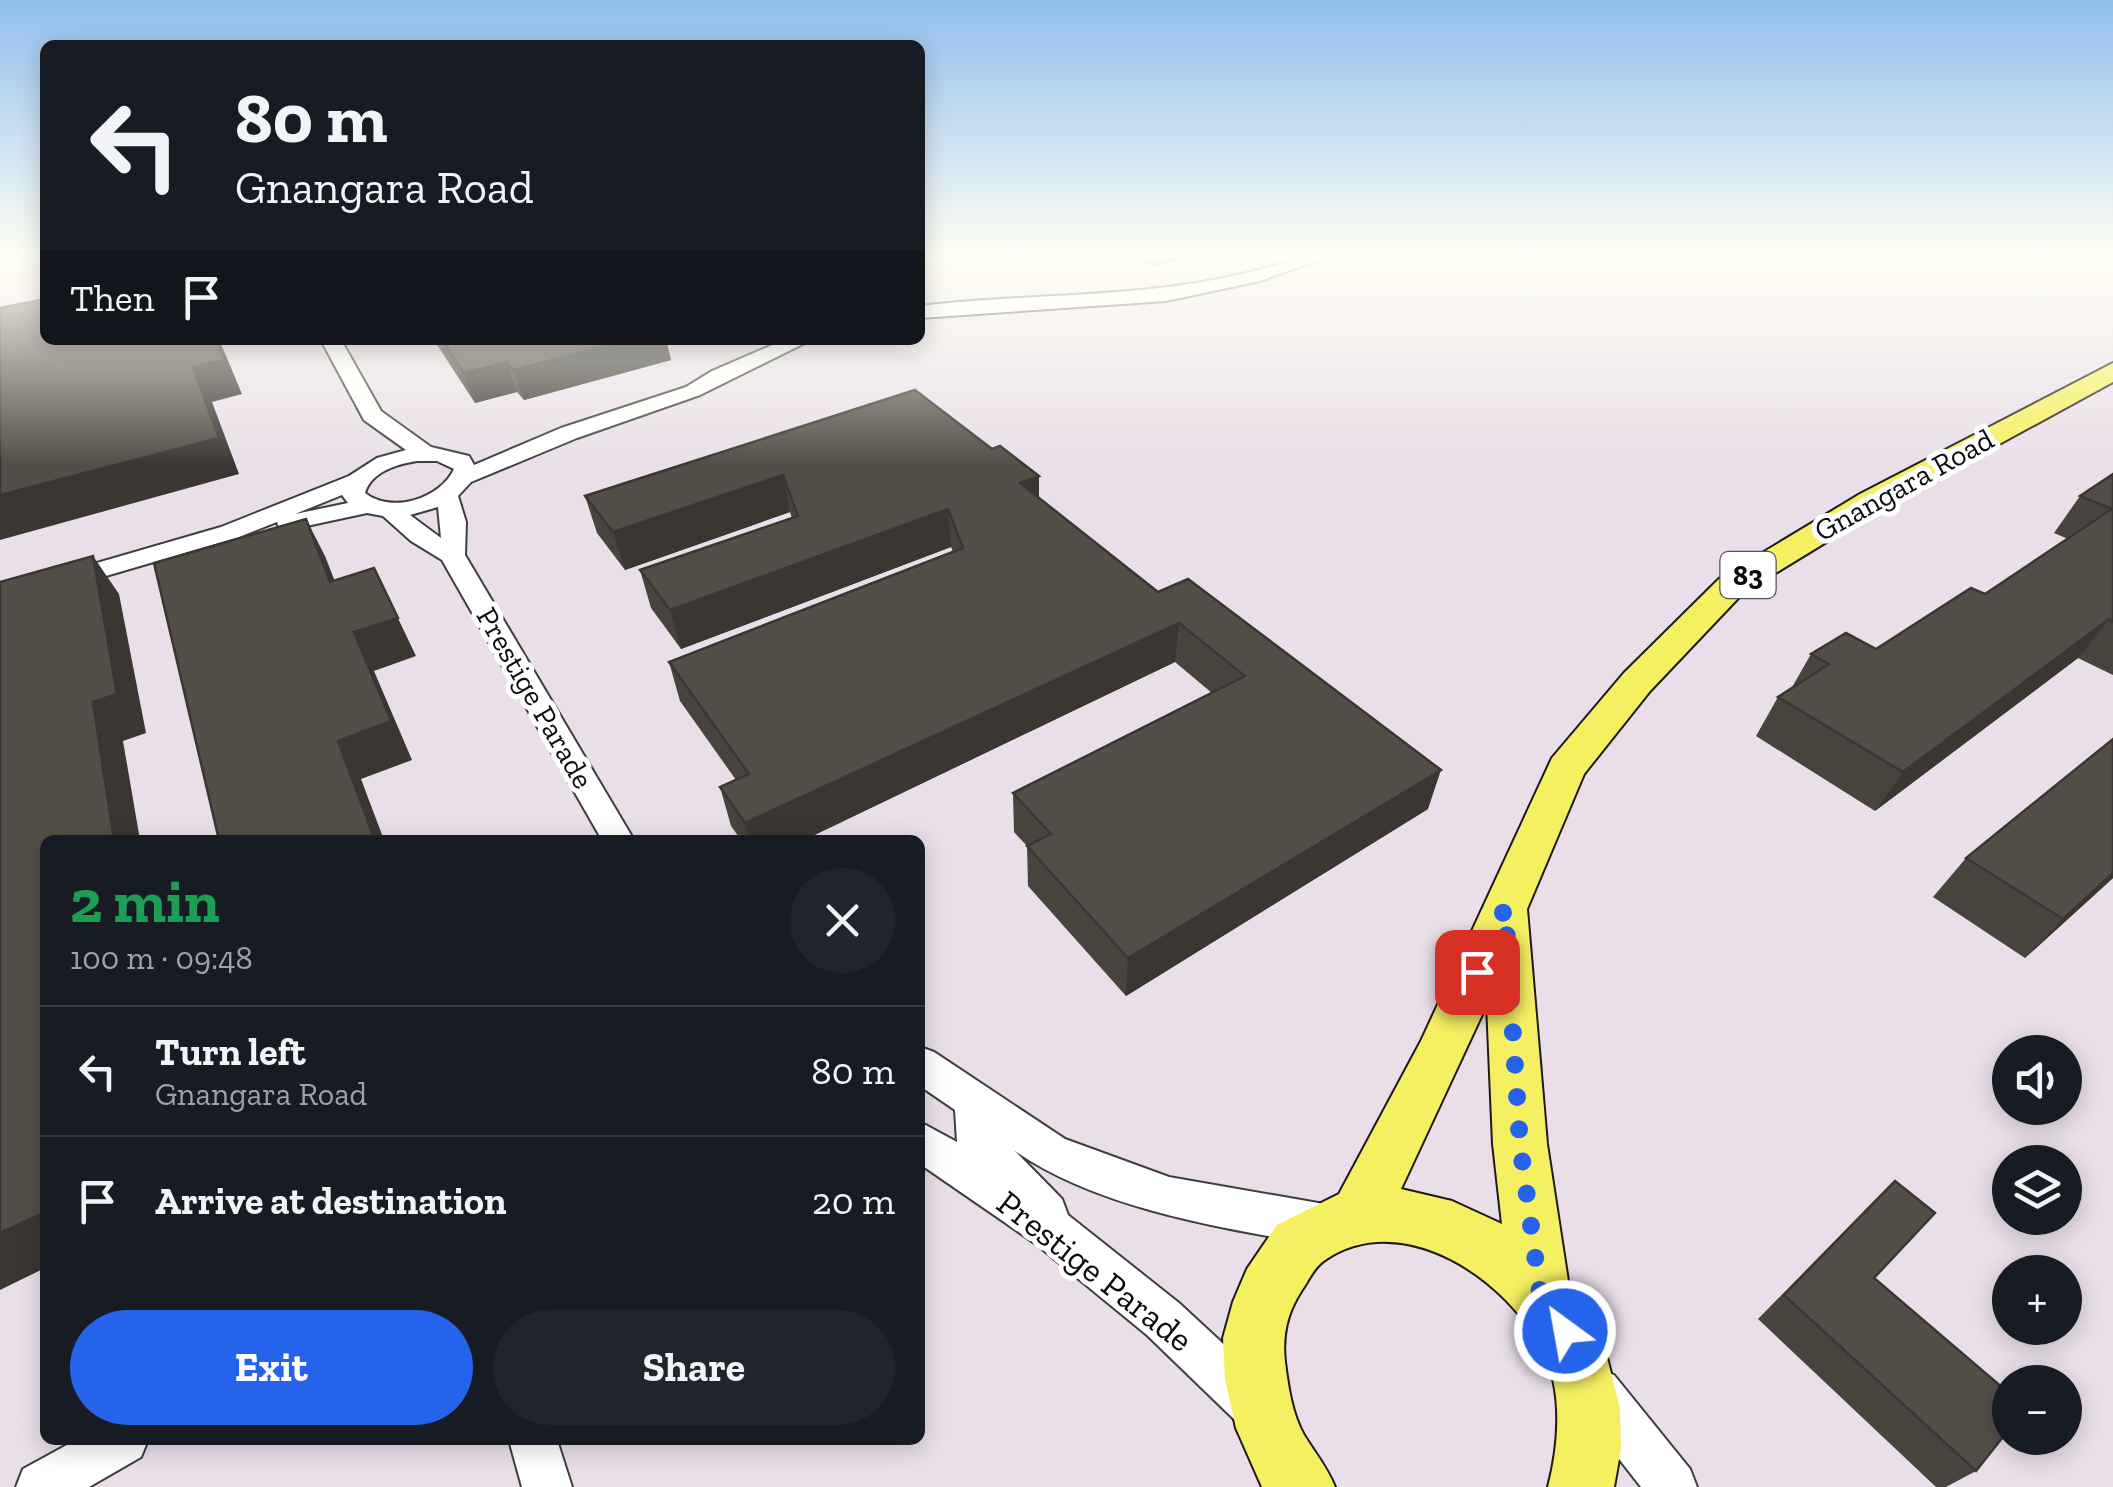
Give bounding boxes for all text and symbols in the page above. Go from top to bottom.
text: 80 m [235,76,387,160]
icon: left [70,80,200,210]
text: Gnangara Road [235,161,533,215]
icon: arrive [174,270,229,325]
text: Then [70,275,154,321]
street label: Gnangara Road [1808,421,2000,549]
road number: 83 [1720,552,1776,598]
street label: Prestige Parade [469,601,601,795]
text: 2 min [70,865,220,937]
button: close [790,868,895,973]
pin [1435,930,1520,1015]
text: 100 m · 09:48 [70,939,253,977]
icon: arrive [1450,945,1505,1000]
text: Turn left [155,1029,306,1075]
map controls [1992,1035,2082,1455]
button: sound [1992,1035,2082,1125]
icon: left [70,1044,125,1099]
text: 80 m [811,1048,895,1094]
text: Gnangara Road [155,1075,367,1113]
button: layers [1992,1145,2082,1235]
icon: arrive [70,1174,125,1229]
text: Arrive at destination [155,1178,506,1224]
text: 20 m [812,1178,895,1224]
street label: Prestige Parade [989,1181,1201,1361]
button: + [1992,1255,2082,1345]
position arrow [1513,1279,1617,1383]
button: Exit [70,1310,473,1425]
button: Share [493,1310,895,1425]
button: − [1992,1365,2082,1455]

